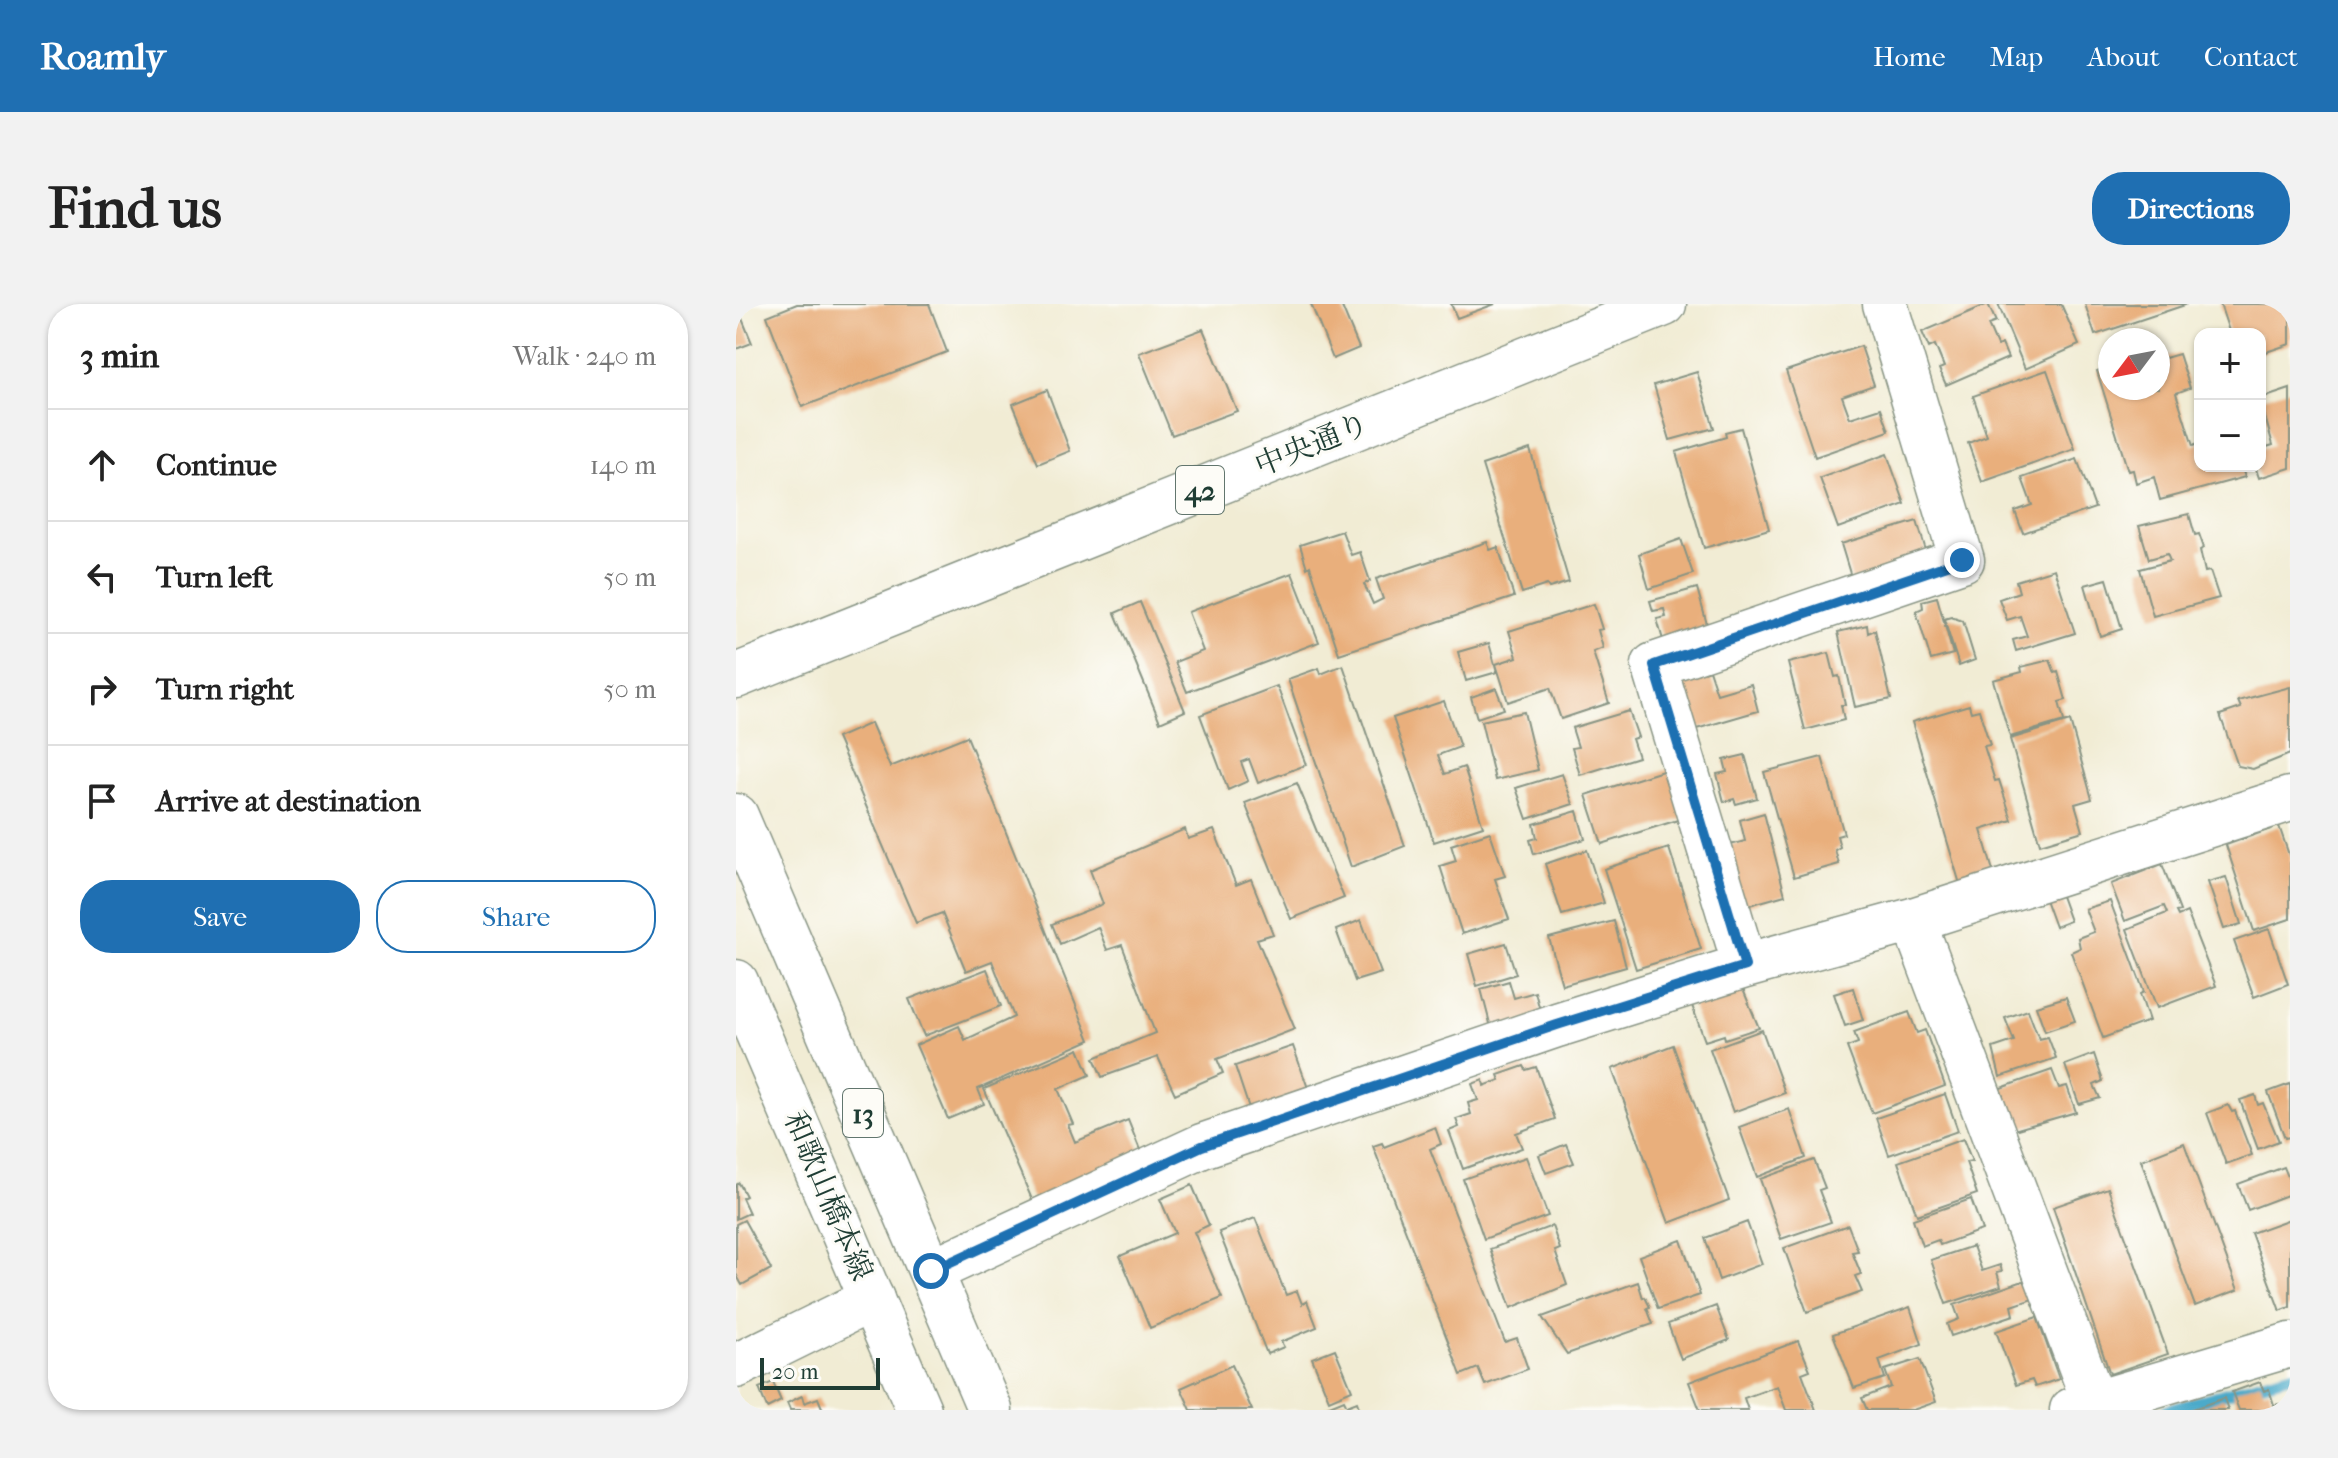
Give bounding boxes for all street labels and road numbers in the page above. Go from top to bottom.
street label: 中央通り [1250,406,1374,484]
road number: 42 [1176,466,1224,514]
road number: 13 [843,1089,883,1137]
street label: 和歌山橋本線 [777,1106,879,1286]

